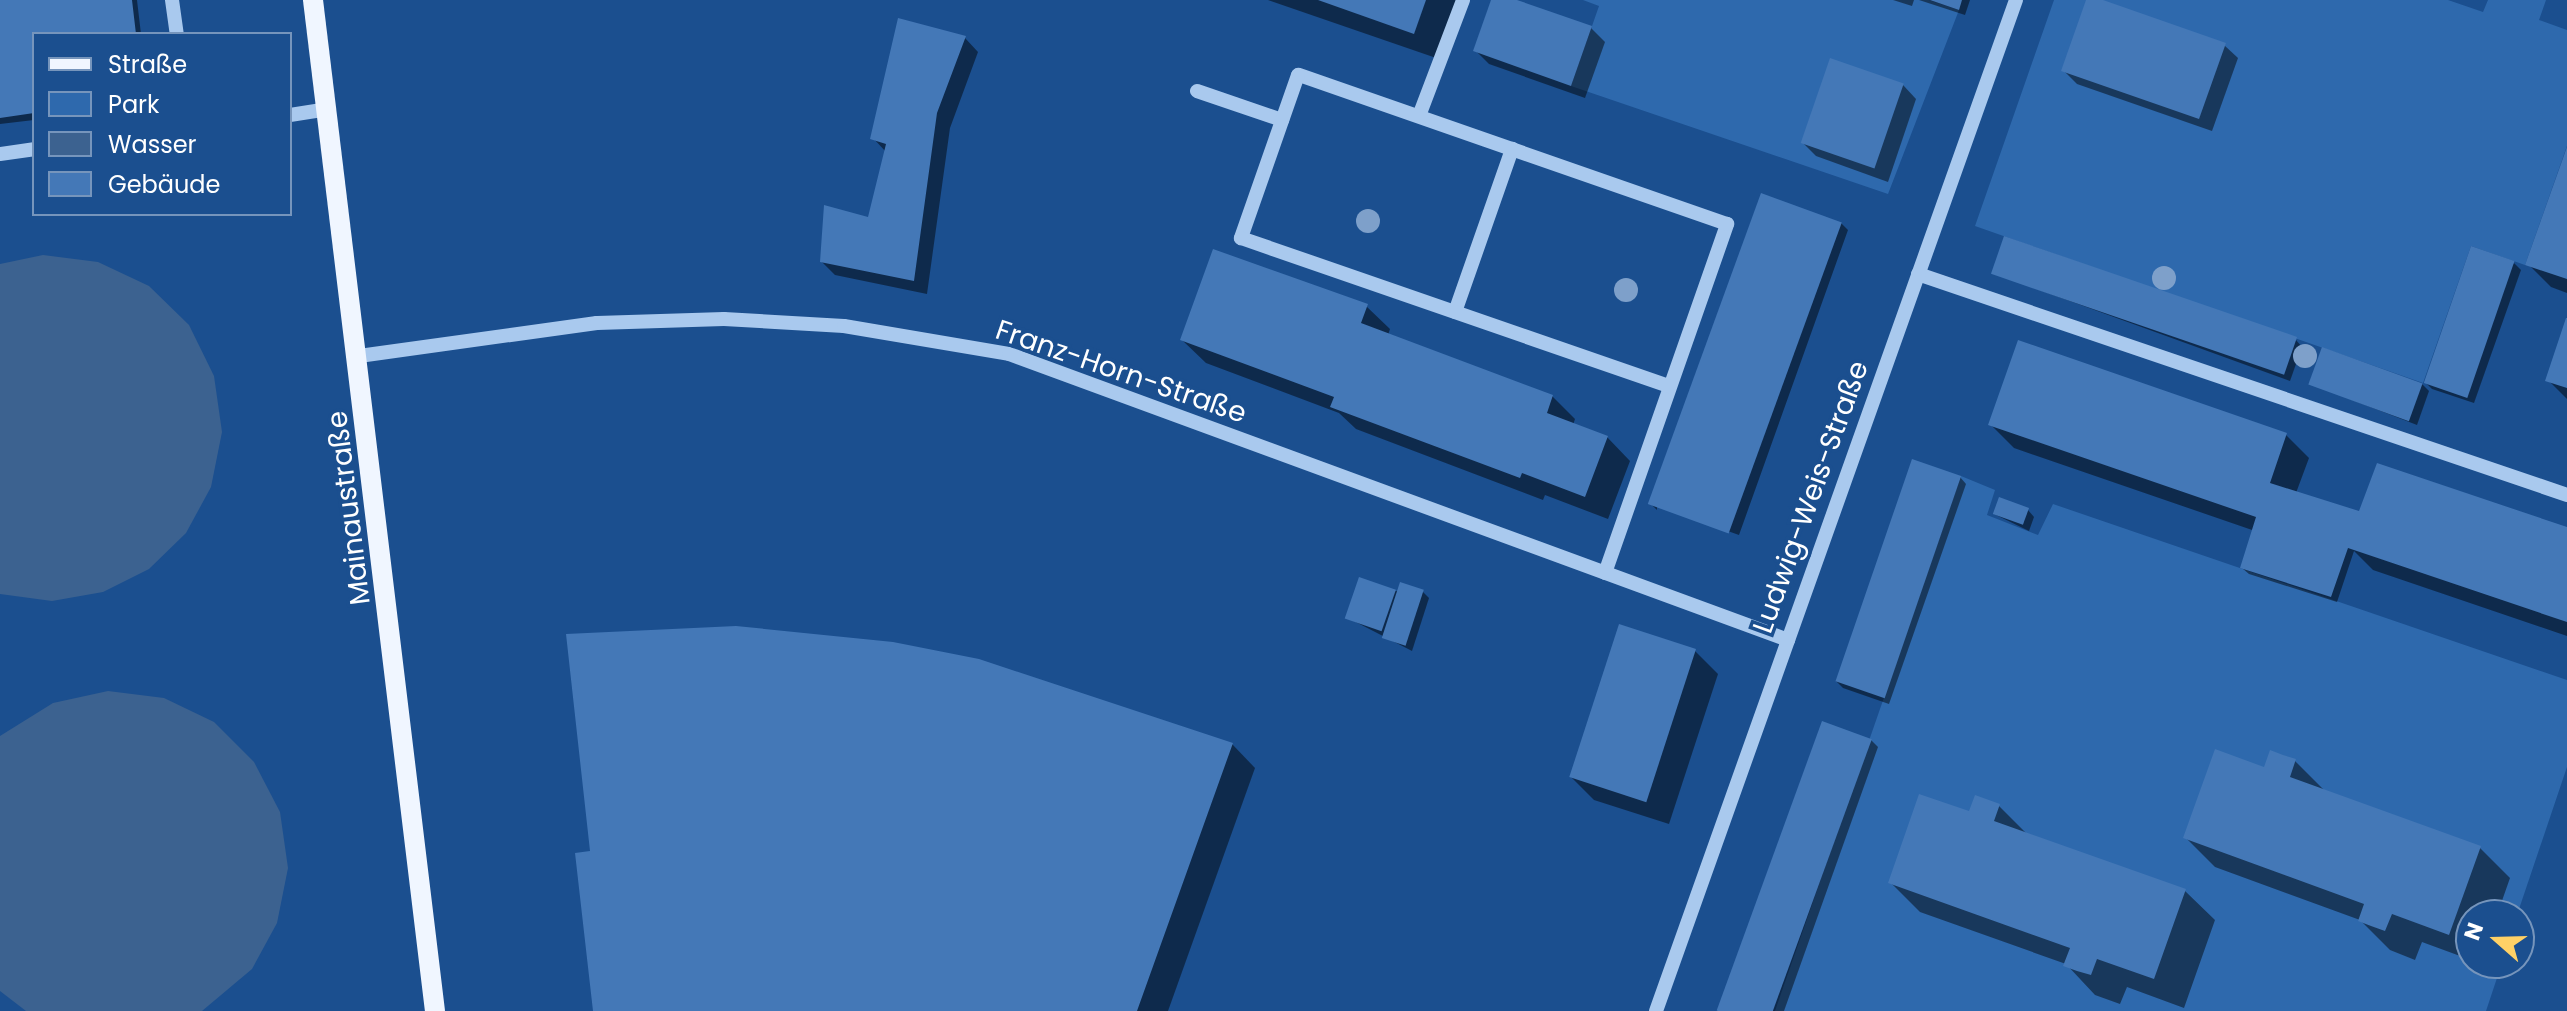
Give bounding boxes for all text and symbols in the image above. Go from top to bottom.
legend [32,32,292,216]
text: Straße [108,48,187,81]
text: Park [108,88,159,121]
text: Wasser [108,128,197,161]
text: Gebäude [108,168,220,201]
street label: Franz-Horn-Straße [991,313,1251,431]
street label: Ludwig-Weis-Straße [1746,356,1876,638]
street label: Mainaustraße [320,409,378,607]
north arrow [2455,899,2535,979]
text: N [2456,918,2491,944]

